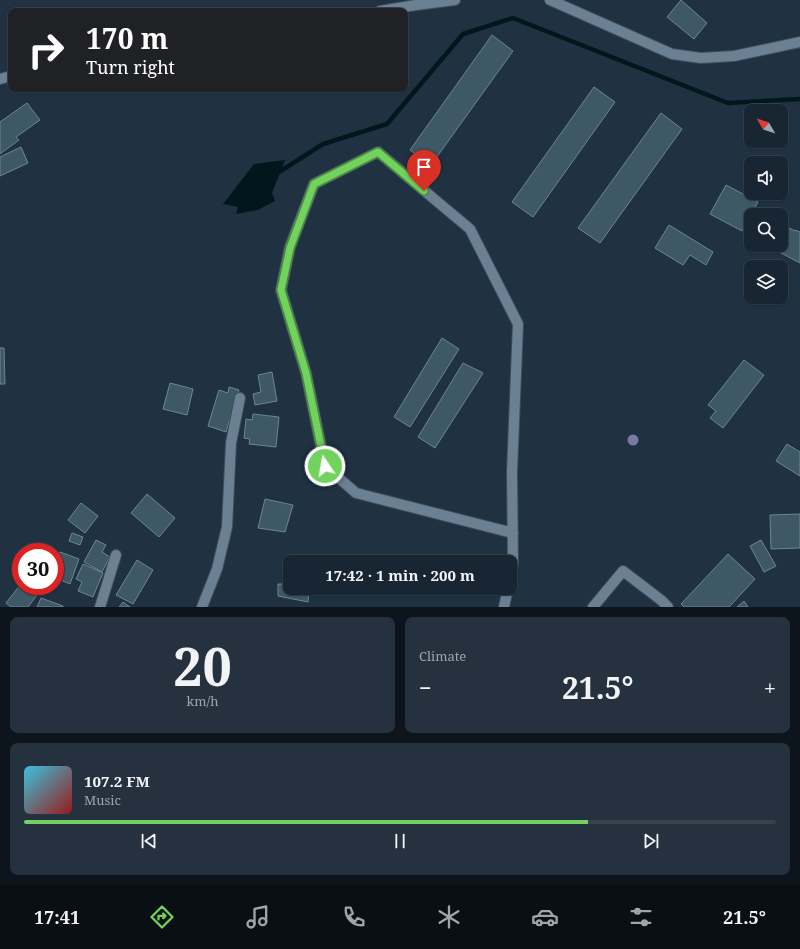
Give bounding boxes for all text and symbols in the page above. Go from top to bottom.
text: 170 m [86,19,168,57]
icon: right [20,24,72,76]
text: Turn right [86,55,175,79]
north arrow [744,104,788,148]
map controls [744,104,788,304]
pin [407,150,441,191]
icon: arrive [413,156,435,178]
button: sound [744,156,788,200]
button: search [744,208,788,252]
button: layers [744,260,788,304]
position arrow [304,445,346,487]
speed limit sign: 30 [12,543,64,595]
text: 17:42 · 1 min · 200 m [325,565,475,585]
text: 20 [173,630,232,701]
text: Climate [419,647,466,665]
text: 21.5° [562,667,634,708]
text: − [419,672,432,702]
text: + [764,672,776,702]
text: km/h [187,692,218,710]
text: 107.2 FM [84,771,150,791]
text: Music [84,791,121,809]
icon: previous [138,830,160,852]
icon: pause [389,830,411,852]
icon: next [640,830,662,852]
icon: directions [148,903,176,931]
icon: music [244,903,272,931]
icon: phone [340,903,368,931]
icon: climate [435,903,463,931]
icon: car [531,903,559,931]
icon: filters [627,903,655,931]
text: 17:41 [34,905,80,929]
text: 21.5° [723,905,766,929]

